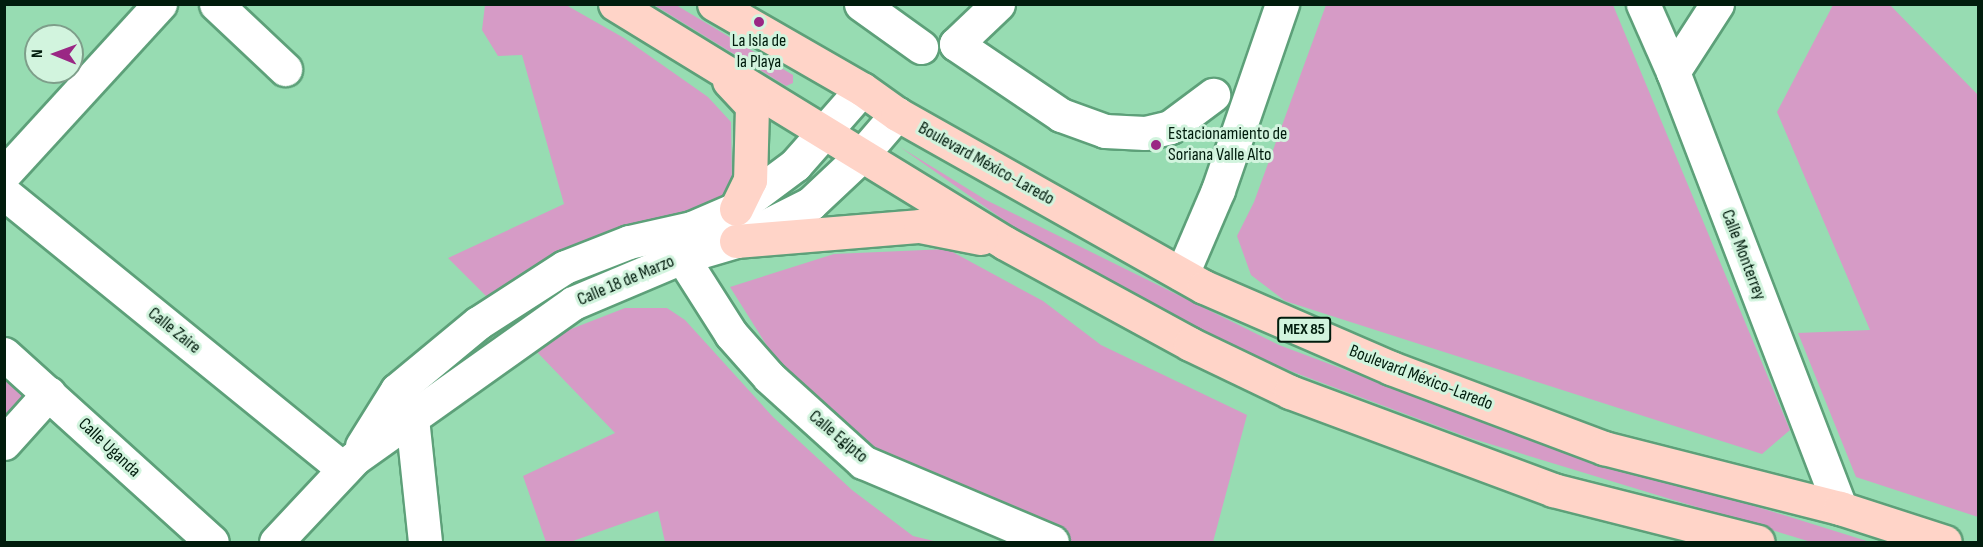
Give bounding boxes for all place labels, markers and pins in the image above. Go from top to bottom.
marker: La Isla de la Playa [752,15,766,29]
place label: La Isla de la Playa [732,31,786,74]
place label: Estacionamiento de Soriana Valle Alto [1168,124,1287,166]
marker: Estacionamiento de Soriana Valle Alto [1149,138,1163,152]

